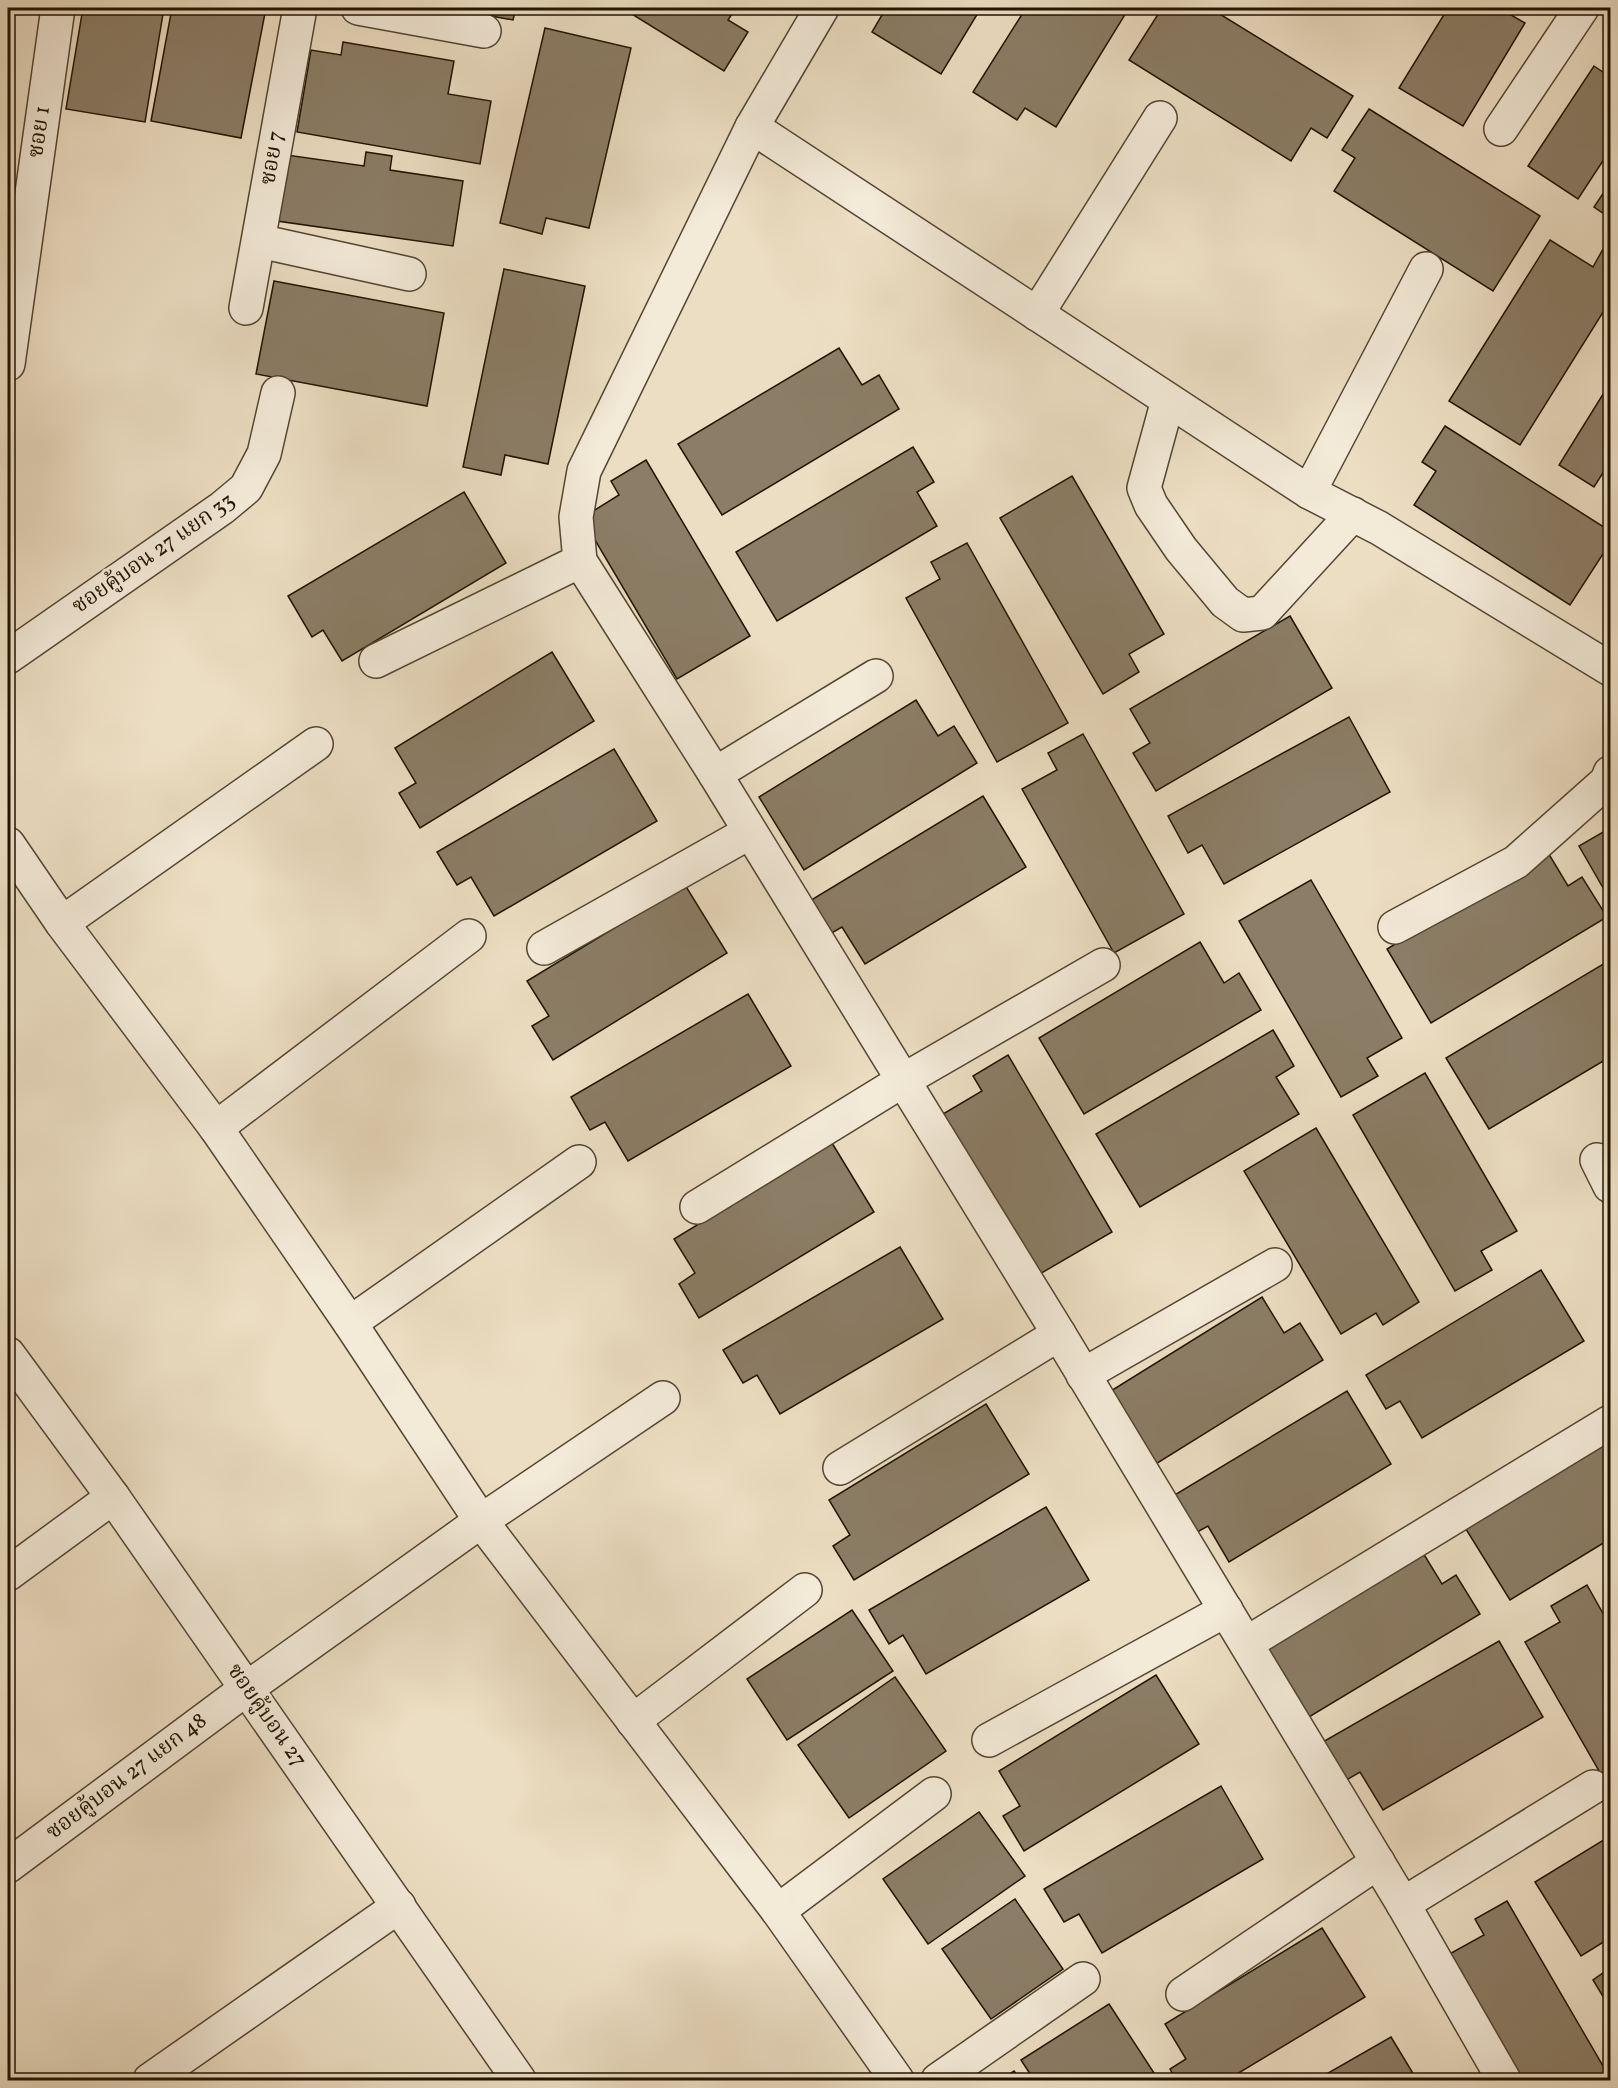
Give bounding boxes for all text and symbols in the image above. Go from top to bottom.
street label: ซอย 1 [21,104,59,160]
street label: ซอย 7 [253,129,293,187]
street label: ซอยคู้บอน 27 แยก 33 [66,486,242,622]
street label: ซอยคู้บอน 27 [219,1658,313,1774]
street label: ซอยคู้บอน 27 แยก 48 [40,1706,214,1848]

